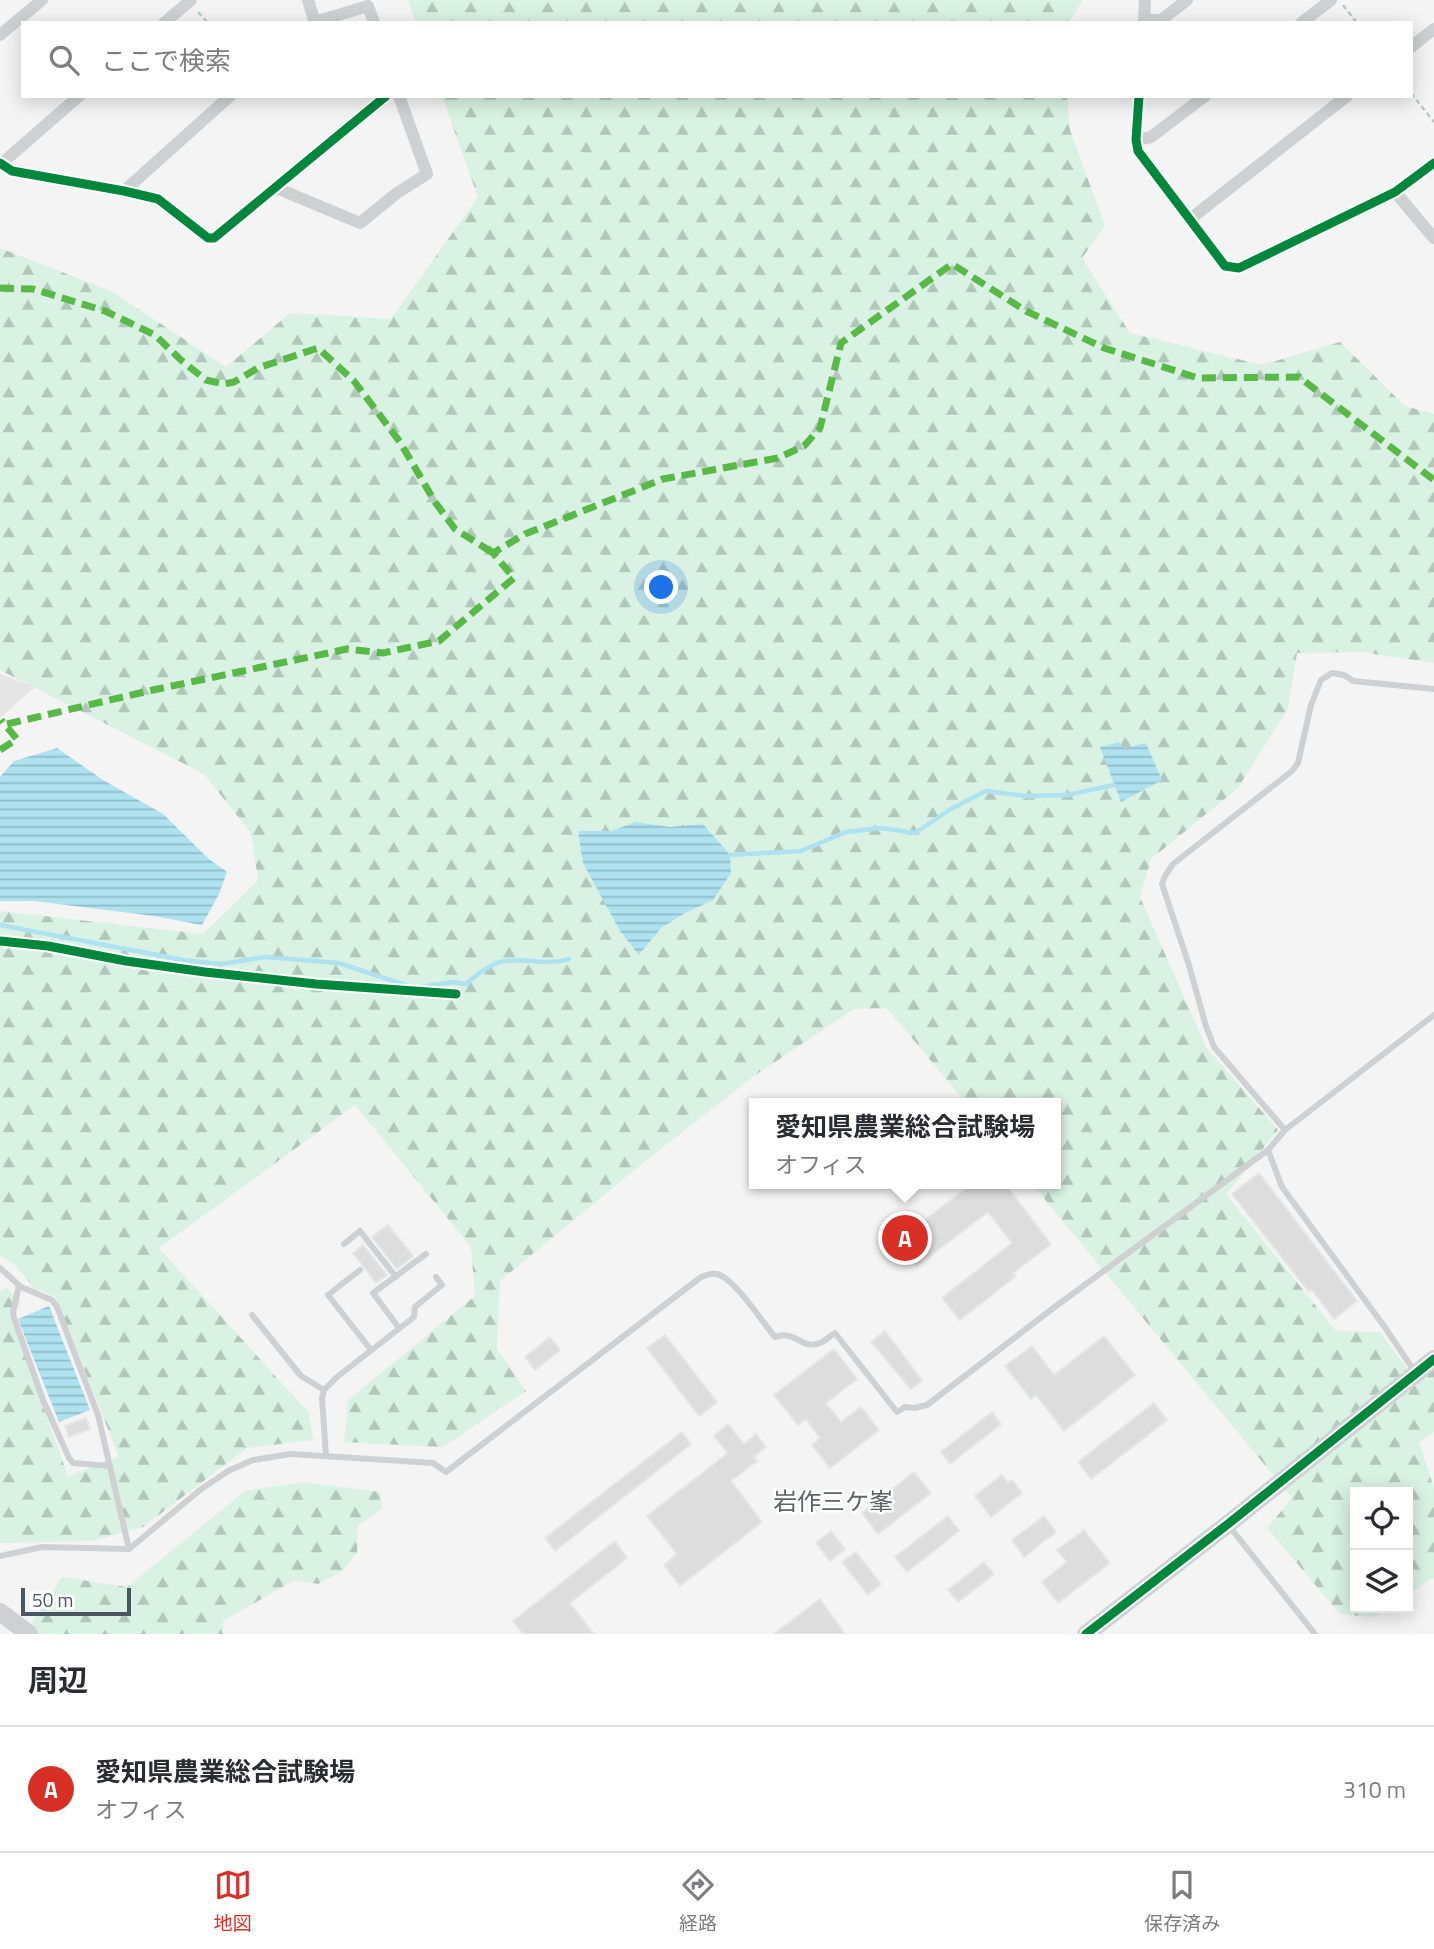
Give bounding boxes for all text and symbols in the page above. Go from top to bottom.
search box [21,21,1413,98]
icon: search [45,41,83,79]
text: ここで検索 [101,41,231,80]
your location [644,570,678,604]
popup [749,1098,1061,1189]
text: 愛知県農業総合試験場 [775,1107,1035,1146]
text: オフィス [775,1147,867,1182]
pin: A [882,1212,928,1264]
district label: 岩作三ケ峯 [773,1483,893,1519]
map controls [1350,1487,1413,1613]
button: locate [1350,1487,1413,1550]
button: layers [1350,1550,1413,1613]
scale bar [21,1585,131,1617]
text: 50 m [32,1585,73,1614]
text: 周辺 [28,1657,88,1703]
text: 愛知県農業総合試験場 [95,1752,355,1791]
text: A [44,1772,58,1807]
text: 310 m [1343,1772,1406,1807]
text: オフィス [95,1792,187,1827]
tab: 地図 [214,1866,252,1937]
tab: 経路 [679,1866,717,1937]
tab: 保存済み [1144,1866,1220,1937]

